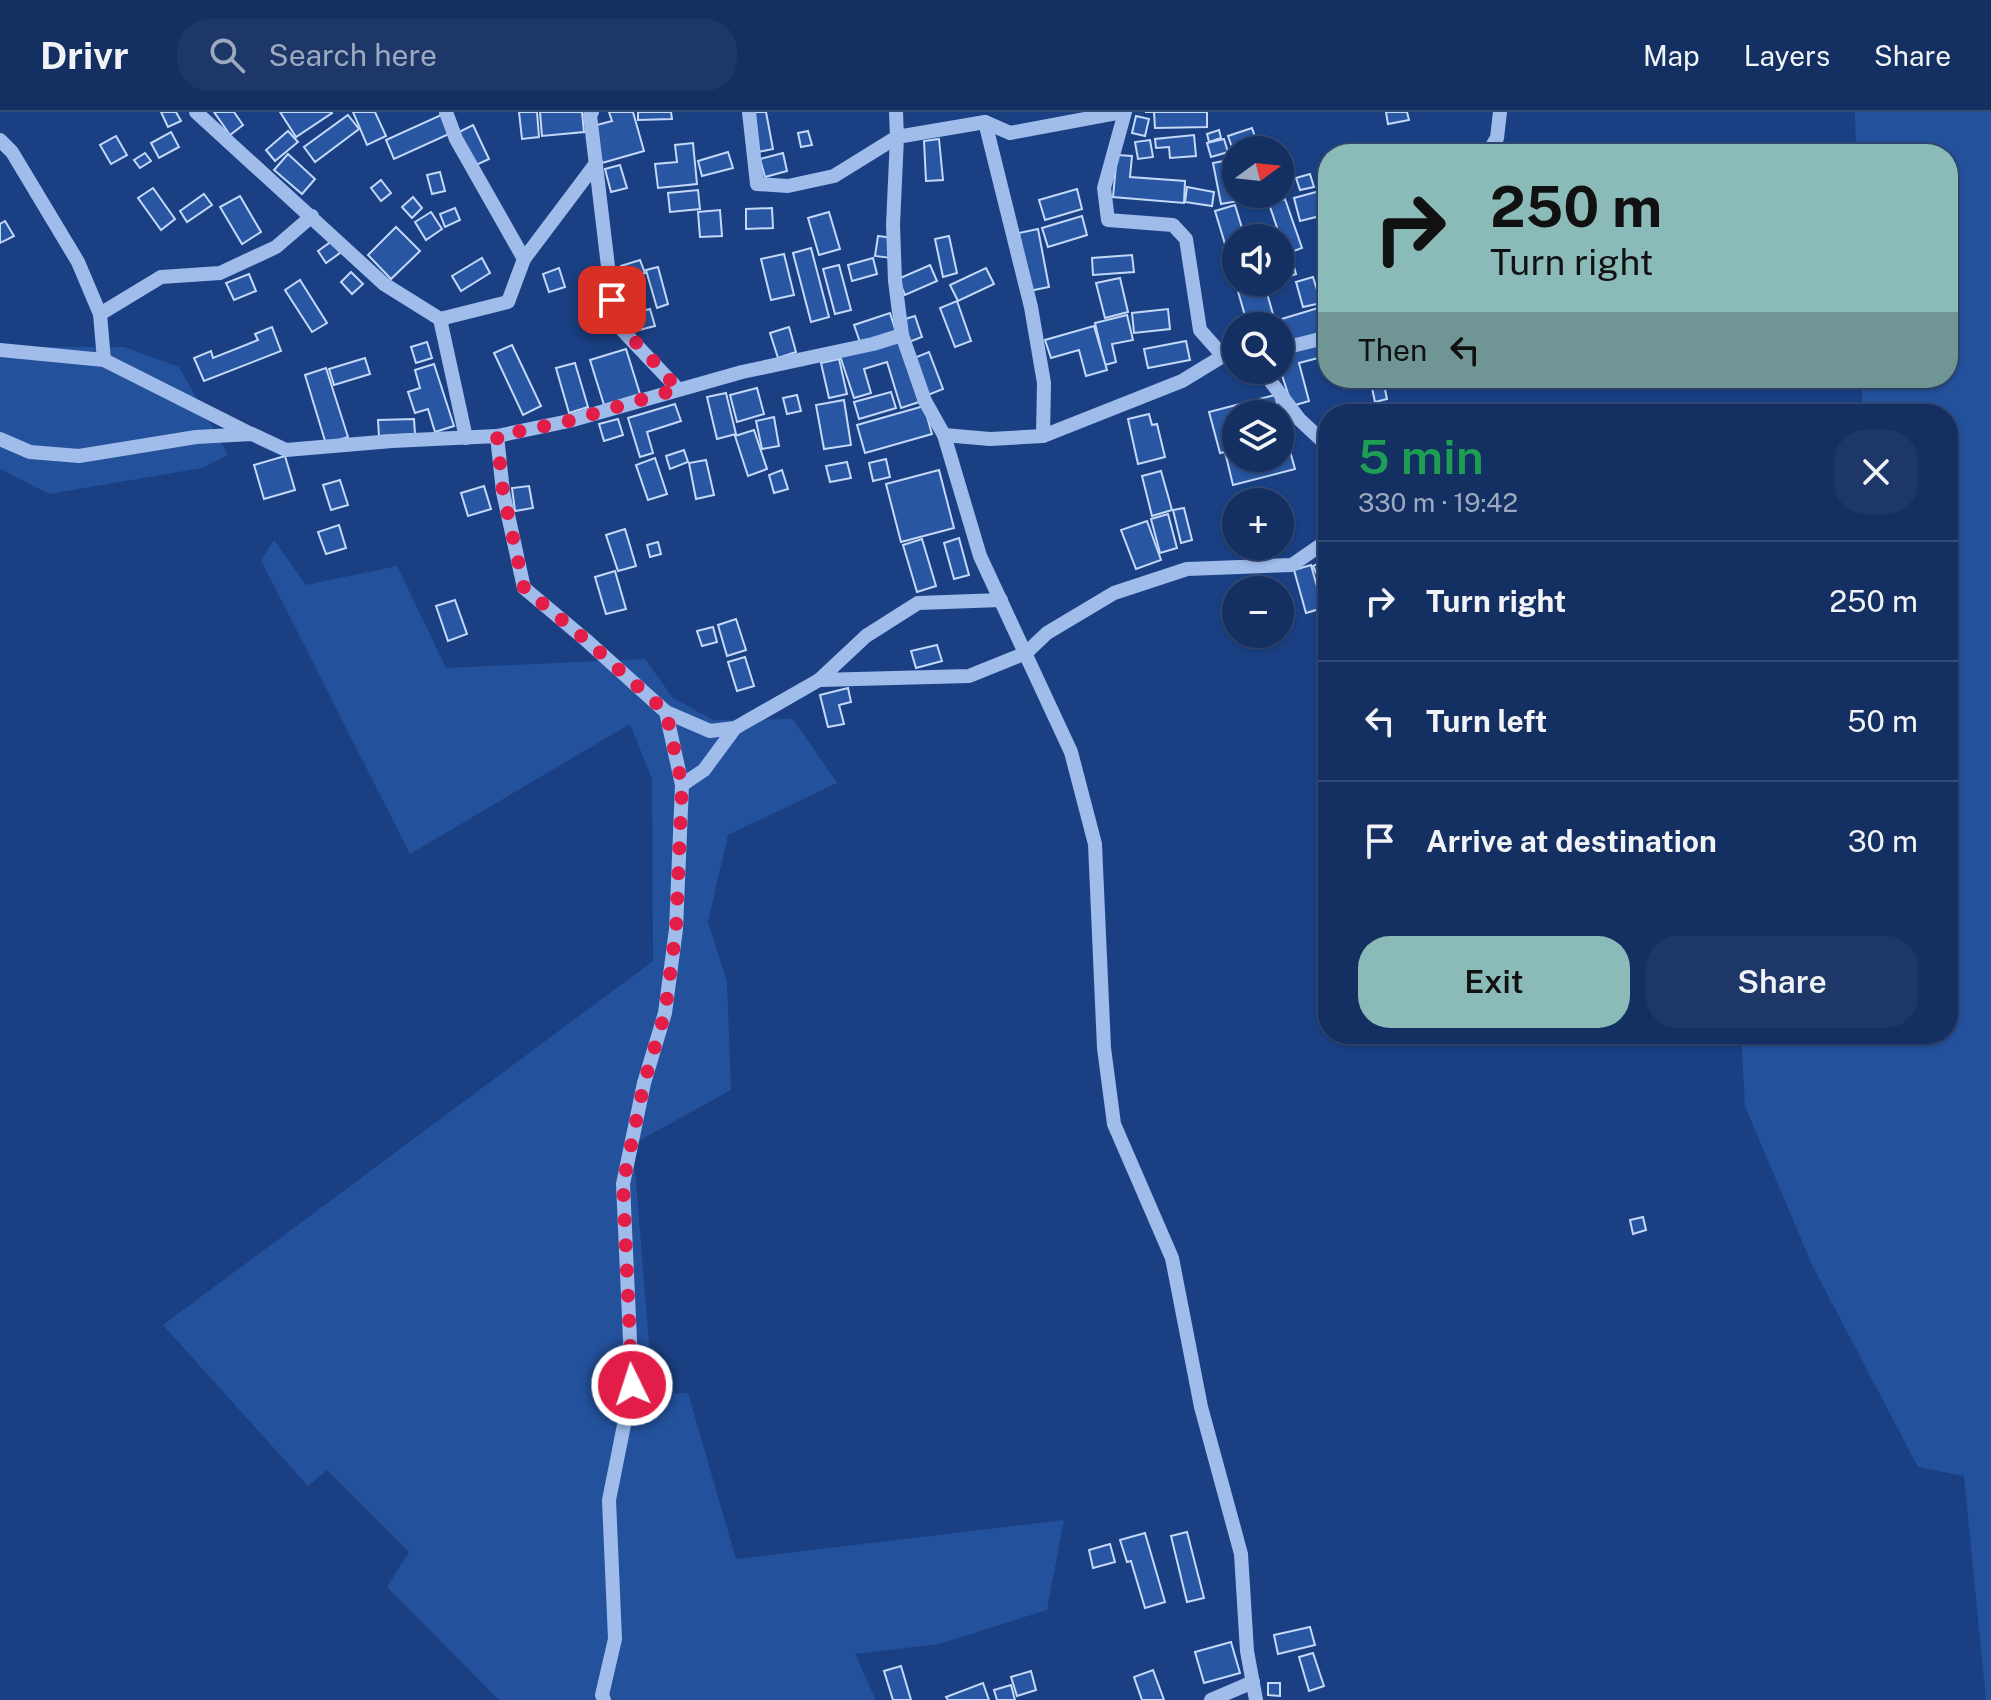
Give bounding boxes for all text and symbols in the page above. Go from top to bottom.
search box [177,19,737,91]
text: Drivr [40,33,129,78]
icon: search [205,33,249,77]
text: Search here [269,37,437,73]
text: Map [1643,39,1700,72]
text: Layers [1744,39,1830,72]
text: Share [1874,39,1951,72]
north arrow [1222,136,1294,208]
map controls [1222,136,1294,648]
text: 250 m [1490,174,1662,240]
icon: right [1358,176,1462,280]
button: sound [1222,224,1294,296]
text: Turn right [1490,241,1653,283]
pin [578,266,646,334]
icon: arrive [590,278,634,322]
button: search [1222,312,1294,384]
icon: left [1443,328,1487,372]
text: Then [1358,332,1427,368]
button: layers [1222,400,1294,472]
text: 5 min [1358,428,1484,485]
button: close [1834,430,1918,514]
text: 330 m · 19:42 [1358,487,1518,518]
button: + [1222,488,1294,560]
button: − [1222,576,1294,648]
icon: right [1358,579,1402,623]
text: Turn right [1426,583,1566,619]
text: 250 m [1829,583,1918,619]
icon: left [1358,699,1402,743]
text: Turn left [1426,703,1547,739]
text: 50 m [1847,703,1918,739]
icon: arrive [1358,819,1402,863]
text: Arrive at destination [1426,823,1717,859]
text: 30 m [1848,823,1918,859]
button: Exit [1358,936,1630,1028]
button: Share [1646,936,1918,1028]
position arrow [590,1343,674,1427]

